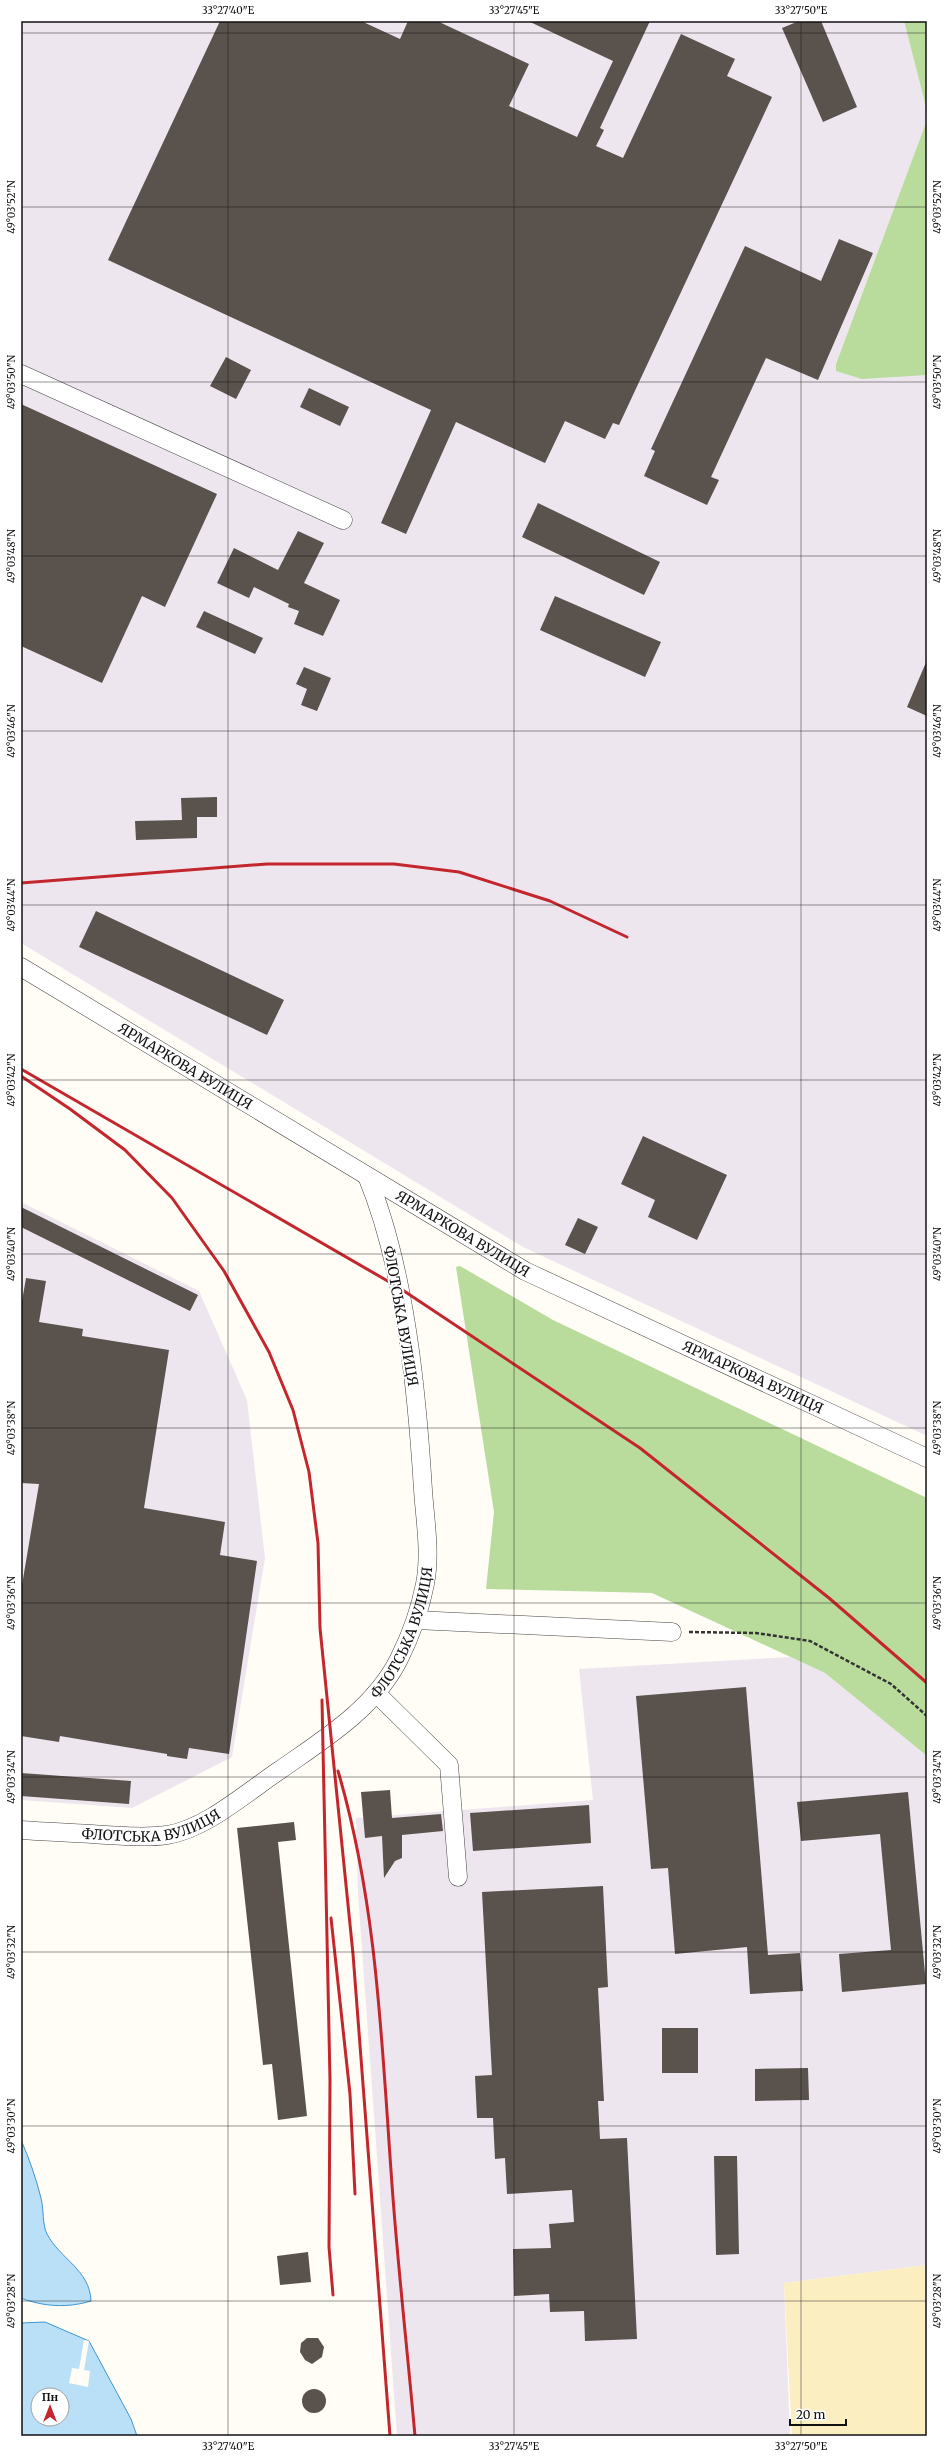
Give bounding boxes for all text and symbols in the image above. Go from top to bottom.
text: 33°27'40"E [202,4,255,17]
text: 33°27'45"E [489,4,540,17]
text: 33°27'50"E [775,4,828,17]
text: 49°03'52"N [5,180,18,234]
text: 49°03'52"N [931,180,944,234]
text: 49°03'50"N [5,354,18,409]
text: 49°03'50"N [931,354,944,409]
text: 49°03'48"N [5,529,18,583]
text: 49°03'48"N [931,529,944,583]
text: 49°03'46"N [5,704,18,758]
text: 49°03'46"N [931,704,944,758]
text: 49°03'44"N [5,878,18,932]
text: 49°03'44"N [931,878,944,932]
street label: ЯРМАРКОВА ВУЛИЦЯ [115,1019,256,1114]
text: 49°03'42"N [5,1053,18,1107]
text: 49°03'42"N [931,1053,944,1107]
street label: ЯРМАРКОВА ВУЛИЦЯ [392,1186,533,1281]
text: 49°03'40"N [5,1227,18,1281]
text: 49°03'40"N [931,1227,944,1281]
street label: ФЛОТСЬКА ВУЛИЦЯ [380,1244,422,1388]
street label: ЯРМАРКОВА ВУЛИЦЯ [680,1336,826,1418]
text: 49°03'38"N [5,1401,18,1455]
text: 49°03'38"N [931,1401,944,1455]
street label: ФЛОТСЬКА ВУЛИЦЯ [366,1566,436,1702]
text: 49°03'36"N [5,1576,18,1630]
text: 49°03'36"N [931,1576,944,1630]
text: 49°03'34"N [5,1750,18,1804]
text: 49°03'34"N [931,1750,944,1804]
street label: ФЛОТСЬКА ВУЛИЦЯ [81,1805,224,1846]
text: 49°03'32"N [5,1925,18,1979]
text: 49°03'32"N [931,1925,944,1979]
text: 49°03'30"N [5,2098,18,2153]
text: 49°03'30"N [931,2098,944,2153]
text: 49°03'28"N [5,2273,18,2328]
text: 49°03'28"N [931,2273,944,2328]
north arrow [30,2387,70,2427]
text: Пн [42,2390,59,2404]
scale bar [790,2401,846,2427]
text: 20 m [796,2407,825,2422]
text: 33°27'40"E [202,2440,255,2453]
text: 33°27'45"E [489,2440,540,2453]
text: 33°27'50"E [775,2440,828,2453]

